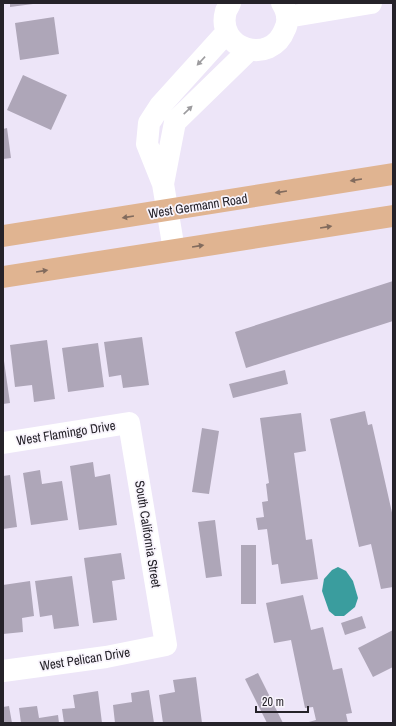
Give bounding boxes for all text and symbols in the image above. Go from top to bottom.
one-way arrow [196,56,206,66]
one-way arrow [183,105,193,114]
one-way arrow [350,177,362,183]
one-way arrow [275,189,287,195]
street label: West Germann Road [147,190,249,222]
one-way arrow [122,214,135,220]
one-way arrow [320,223,332,229]
one-way arrow [191,243,204,249]
one-way arrow [35,268,48,274]
street label: West Flamingo Drive [15,417,117,449]
street label: South California Street [131,479,165,589]
street label: West Pelican Drive [39,643,131,675]
scale bar [256,688,308,714]
text: 20 m [262,694,284,710]

